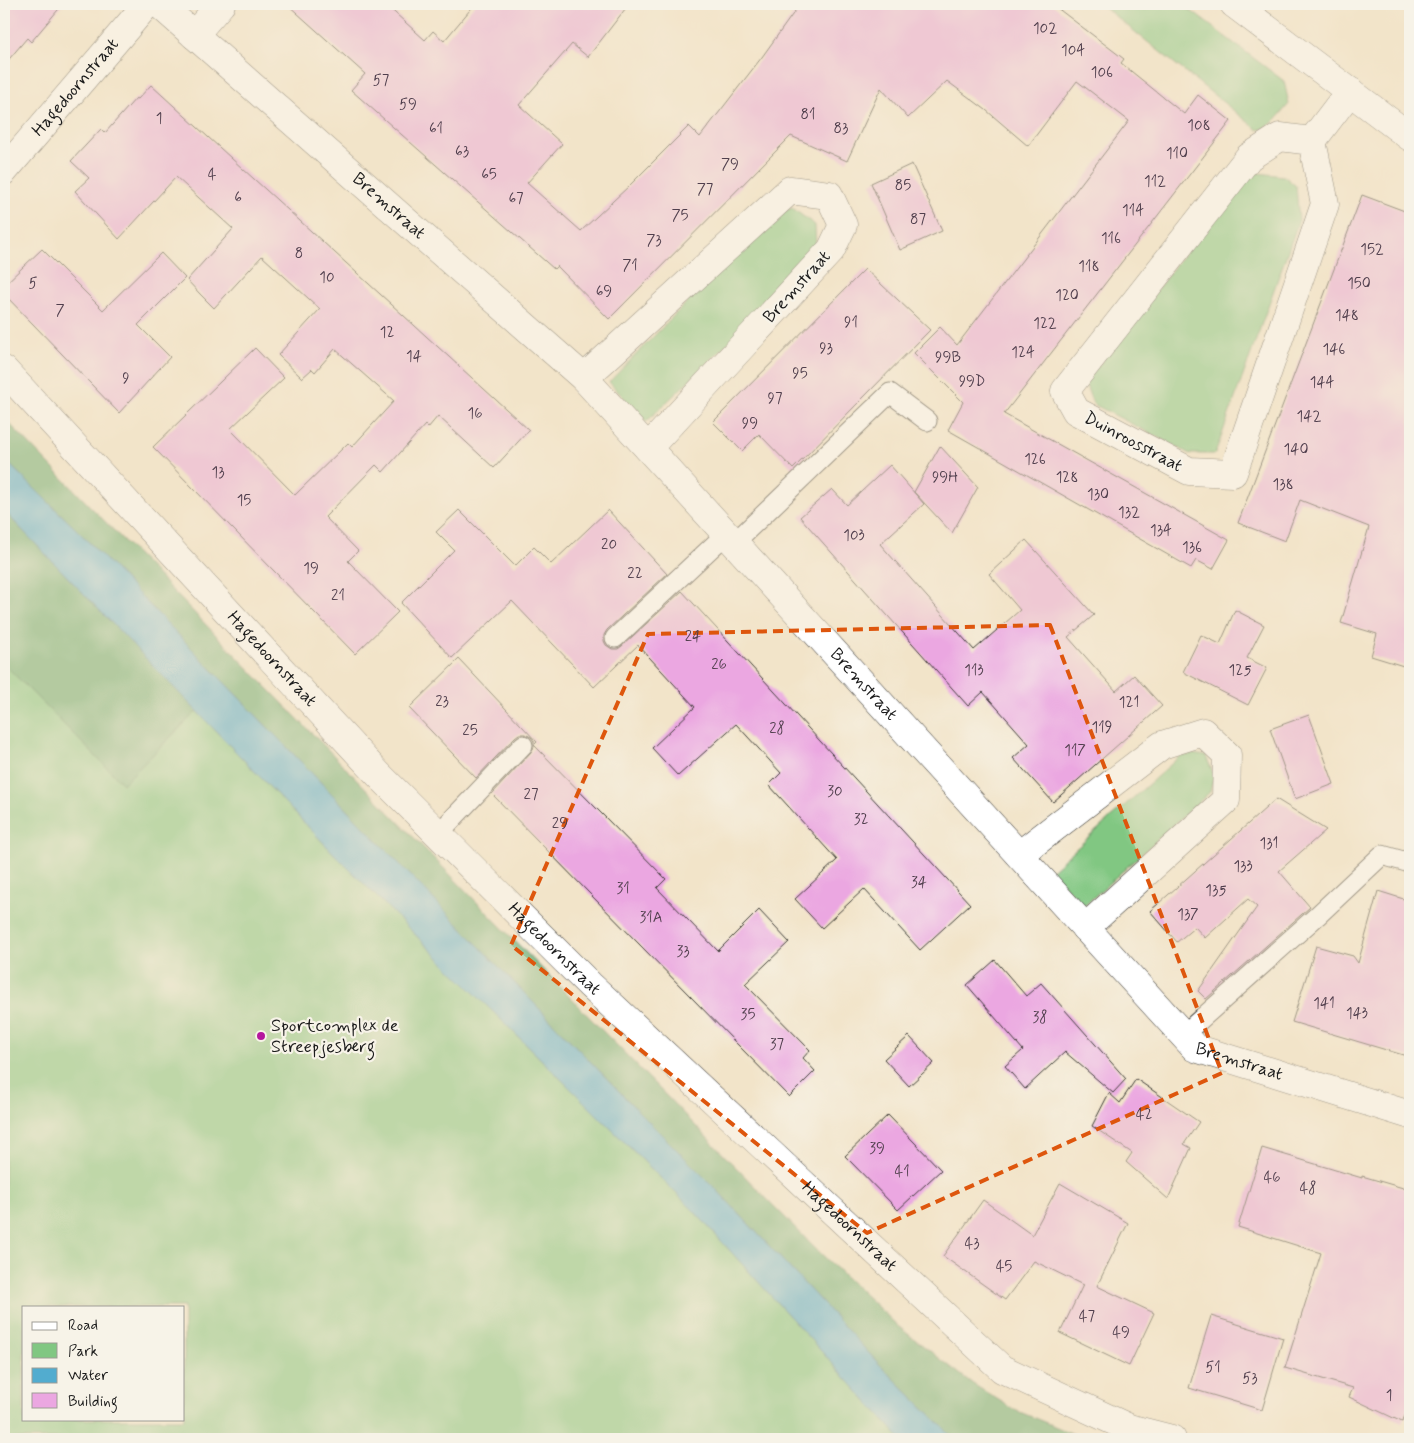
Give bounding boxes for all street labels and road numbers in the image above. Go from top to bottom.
street label: Hagedoornstraat [27,33,125,142]
street label: Bremstraat [347,167,431,245]
street label: Bremstraat [758,245,836,329]
street label: Duinroosstraat [1079,406,1187,478]
street label: Hagedoornstraat [221,606,322,712]
street label: Bremstraat [824,643,903,726]
street label: Hagedoornstraat [502,898,606,1001]
street label: Bremstraat [1192,1037,1286,1087]
street label: Hagedoornstraat [796,1176,902,1277]

